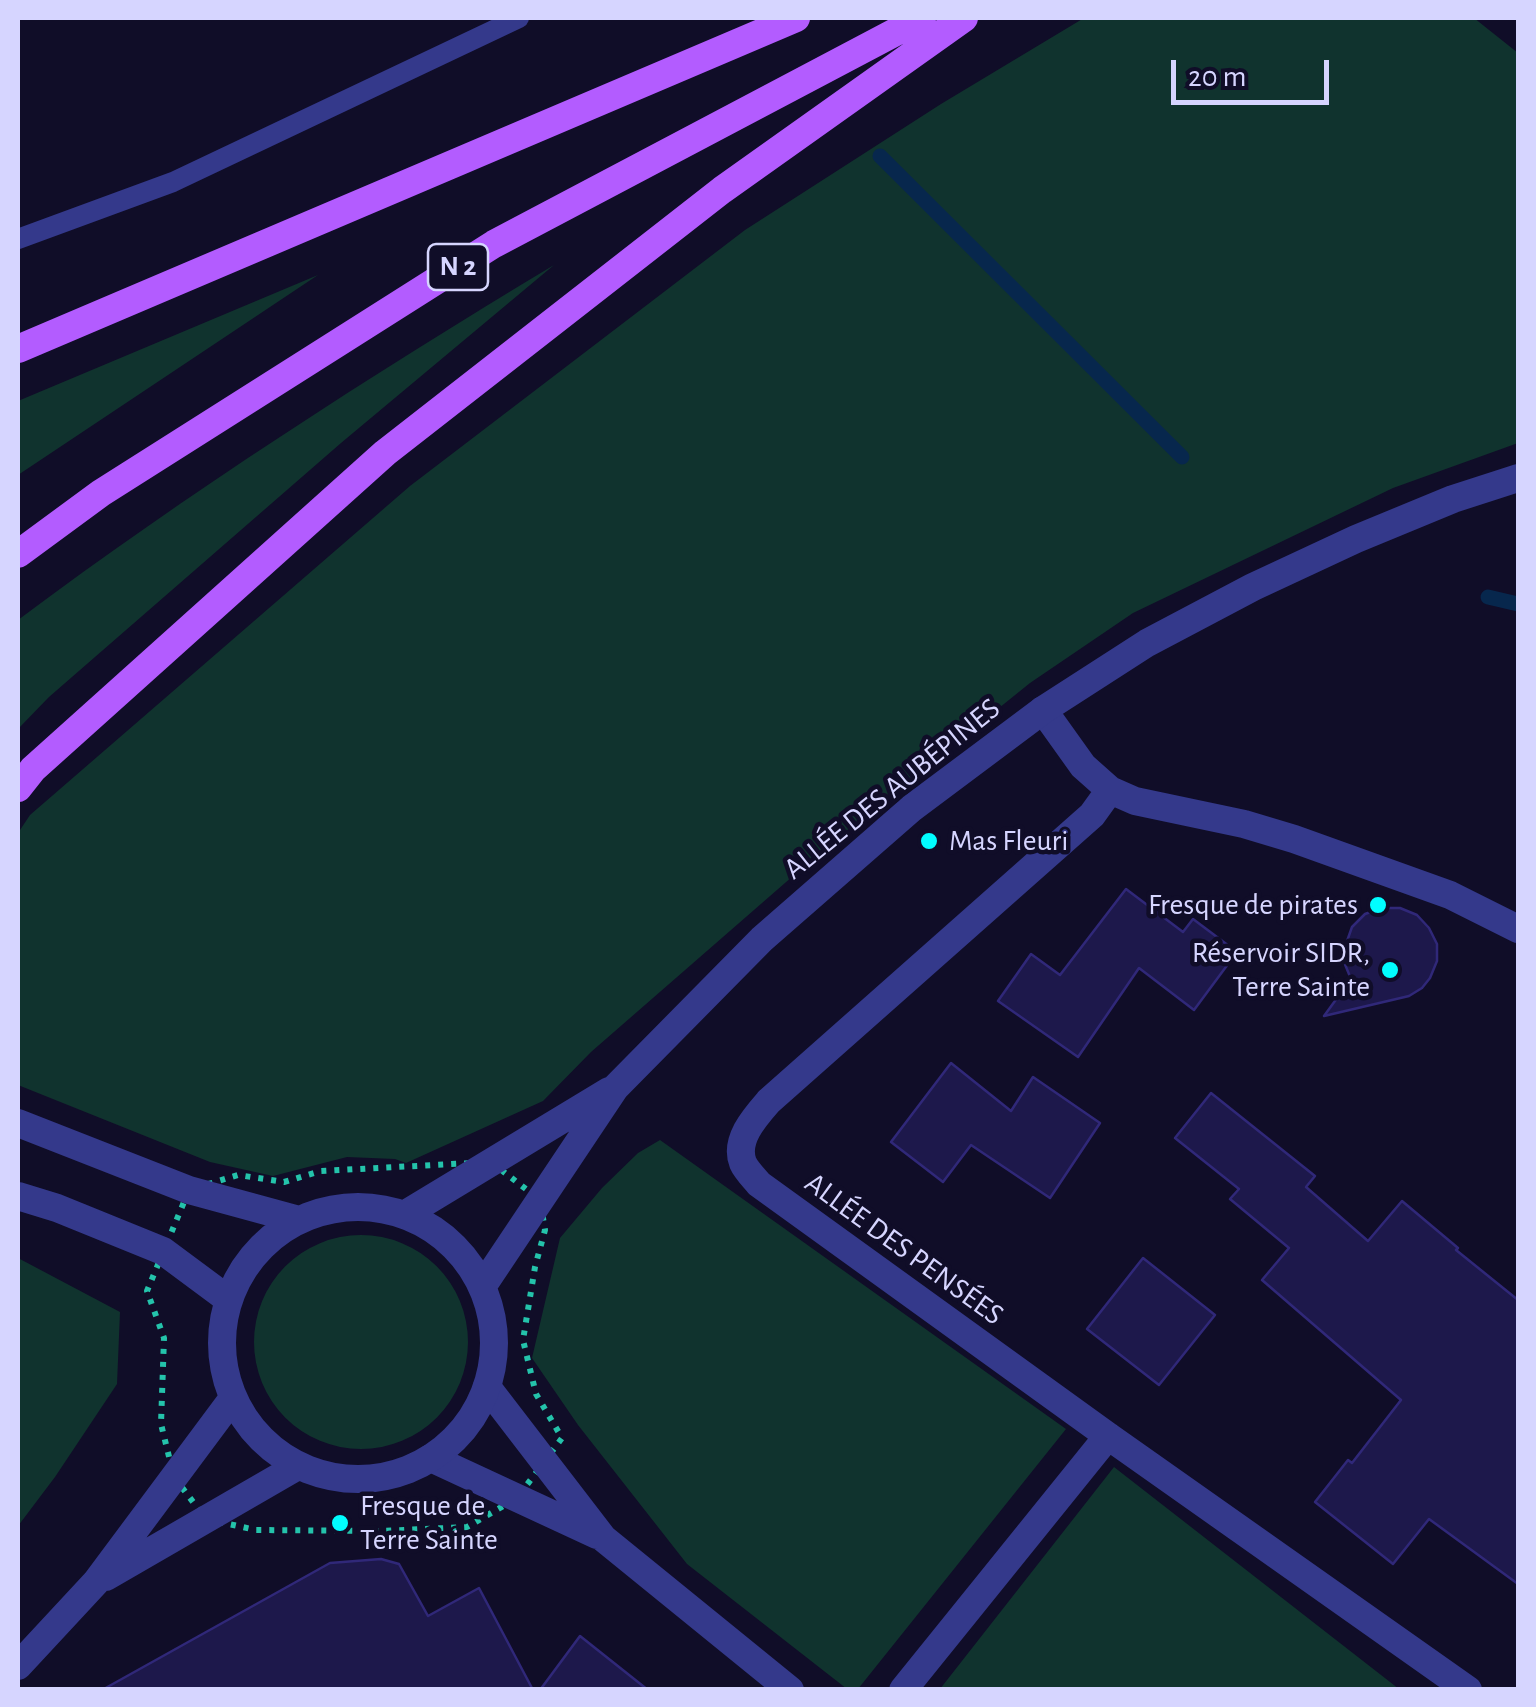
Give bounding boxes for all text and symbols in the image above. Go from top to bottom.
scale bar [1176,40,1334,102]
text: 20 m [1188,62,1246,92]
road number: N 2 [428,244,488,290]
street label: ALLÉE DES AUBÉPINES [777,691,1007,887]
place label: Mas Fleuri [949,823,1068,859]
marker: Mas Fleuri [918,830,940,852]
place label: Fresque de pirates [1148,887,1358,923]
marker: Fresque de pirates [1367,894,1389,916]
place label: Réservoir SIDR, Terre Sainte [1192,935,1370,1006]
marker: Réservoir SIDR, Terre Sainte [1379,959,1401,981]
street label: ALLÉE DES PENSÉES [798,1165,1010,1333]
place label: Fresque de Terre Sainte [360,1488,498,1558]
marker: Fresque de Terre Sainte [329,1512,351,1534]

